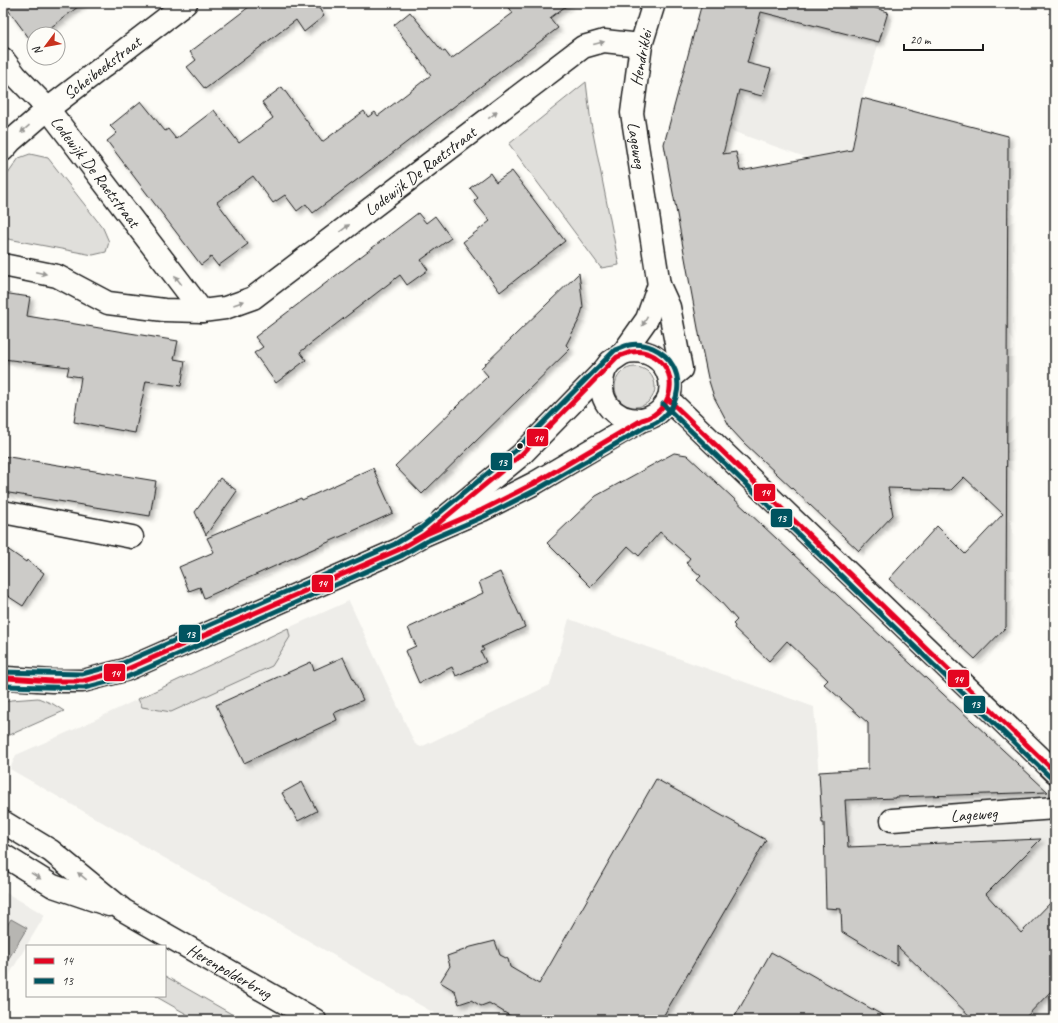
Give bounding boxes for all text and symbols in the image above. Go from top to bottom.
north arrow [26,26,66,66]
street label: Hendriklei [625,26,657,88]
scale bar [904,26,983,52]
street label: Scheibeekstraat [59,30,147,104]
text: 20 m [910,32,932,48]
one-way arrow [593,39,605,45]
text: N [29,43,45,58]
one-way arrow [487,111,498,120]
street label: Lodewijk De Raetstraat [46,112,146,233]
street label: Lodewijk De Raetstraat [360,120,482,220]
street label: Lageweg [623,120,651,171]
one-way arrow [19,124,30,133]
one-way arrow [339,224,350,233]
one-way arrow [35,270,47,276]
one-way arrow [174,275,182,286]
one-way arrow [234,300,246,306]
one-way arrow [641,315,648,327]
line badge: 14 [526,428,549,447]
text: 14 [533,431,545,445]
unlabelled marker [515,441,525,451]
line badge: 13 [490,452,513,471]
text: 13 [497,455,508,469]
line badge: 14 [753,483,776,502]
text: 14 [760,485,772,499]
line badge: 13 [770,508,793,528]
text: 13 [776,511,787,525]
line badge: 14 [311,574,334,593]
text: 14 [317,576,329,590]
line badge: 13 [178,624,201,643]
text: 13 [185,627,196,641]
line badge: 14 [103,663,126,682]
text: 14 [110,666,122,680]
line badge: 14 [947,669,970,688]
text: 14 [953,672,965,686]
line badge: 13 [963,695,986,714]
text: 13 [970,697,981,711]
street label: Lageweg [950,802,999,826]
one-way arrow [30,872,42,879]
one-way arrow [77,872,87,881]
street label: Herenpolderbrug [184,939,276,1004]
legend [26,945,166,997]
text: 14 [62,953,74,969]
text: 13 [62,973,74,989]

